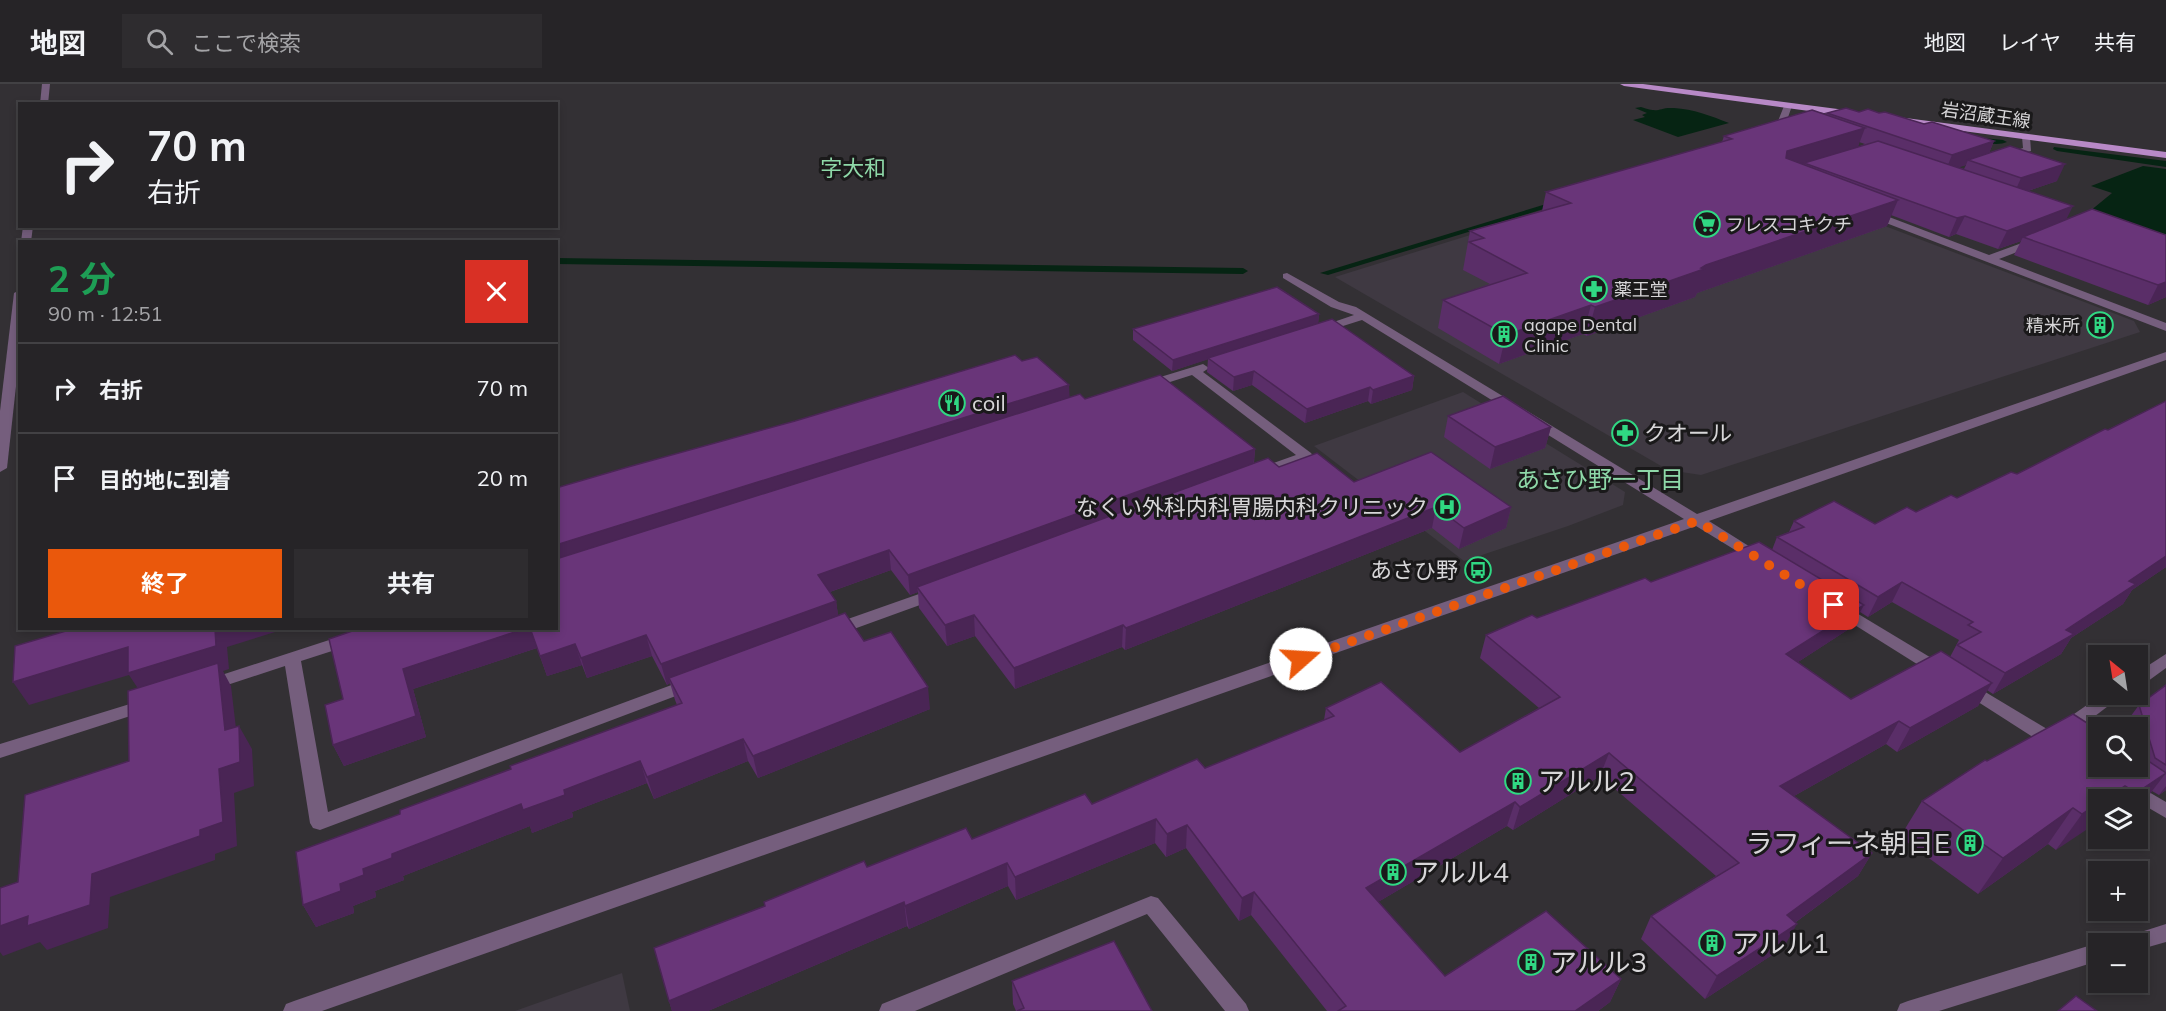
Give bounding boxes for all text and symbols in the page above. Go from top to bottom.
search box [122,14,542,68]
text: 地図 [30,25,86,60]
icon: search [143,25,176,58]
text: ここで検索 [191,29,301,57]
text: 地図 [1924,29,1966,55]
text: レイヤ [1999,29,2061,55]
text: 共有 [2094,29,2136,55]
street label: 岩沼蔵王線 [1940,97,2032,133]
text: 70 m [147,119,247,172]
icon: right [48,126,126,204]
district label: 字大和 [820,154,886,182]
text: 右折 [147,175,201,209]
supermarket icon: フレスコキクチ [1692,209,1722,239]
place label: フレスコキクチ [1726,213,1852,236]
text: 2 分 [48,256,115,301]
button: close [465,260,528,323]
pharmacy icon: 薬王堂 [1579,274,1609,304]
place label: 薬王堂 [1614,278,1668,301]
text: 90 m · 12:51 [48,301,162,326]
building icon: 精米所 [2085,310,2115,340]
place label: agape Dental Clinic [1524,313,1637,357]
place label: 精米所 [2026,314,2080,337]
building icon: agape Dental Clinic [1489,319,1519,349]
icon: right [48,372,81,405]
text: 70 m [477,374,528,402]
text: 右折 [99,376,143,404]
restaurant icon: coil [937,388,967,418]
place label: coil [972,389,1006,417]
pharmacy icon: クオール [1610,418,1640,448]
place label: クオール [1644,419,1732,447]
icon: arrive [48,462,81,495]
text: 20 m [477,464,528,492]
district label: あさひ野一丁目 [1516,464,1684,494]
text: 目的地に到着 [99,466,231,494]
hospital icon: なくい外科内科胃腸内科クリニック [1432,492,1462,522]
place label: なくい外科内科胃腸内科クリニック [1076,493,1428,521]
button: 終了 [48,549,282,618]
button: 共有 [294,549,528,618]
bus stop icon: あさひ野 [1463,555,1493,585]
place label: あさひ野 [1370,556,1458,584]
pin [1808,579,1859,630]
icon: arrive [1817,588,1850,621]
position arrow [1269,627,1333,691]
north arrow [2088,645,2148,705]
map controls [2088,645,2148,993]
button: search [2088,717,2148,777]
place label: アルル2 [1538,764,1635,798]
building icon: アルル2 [1503,766,1533,796]
button: layers [2088,789,2148,849]
place label: ラフィーネ朝日E [1746,826,1950,860]
building icon: ラフィーネ朝日E [1955,828,1985,858]
place label: アルル4 [1412,855,1509,889]
building icon: アルル4 [1378,857,1408,887]
button: + [2088,861,2148,921]
place label: アルル1 [1732,926,1829,960]
building icon: アルル1 [1697,928,1727,958]
button: − [2088,933,2148,993]
place label: アルル3 [1550,945,1647,979]
building icon: アルル3 [1516,947,1546,977]

